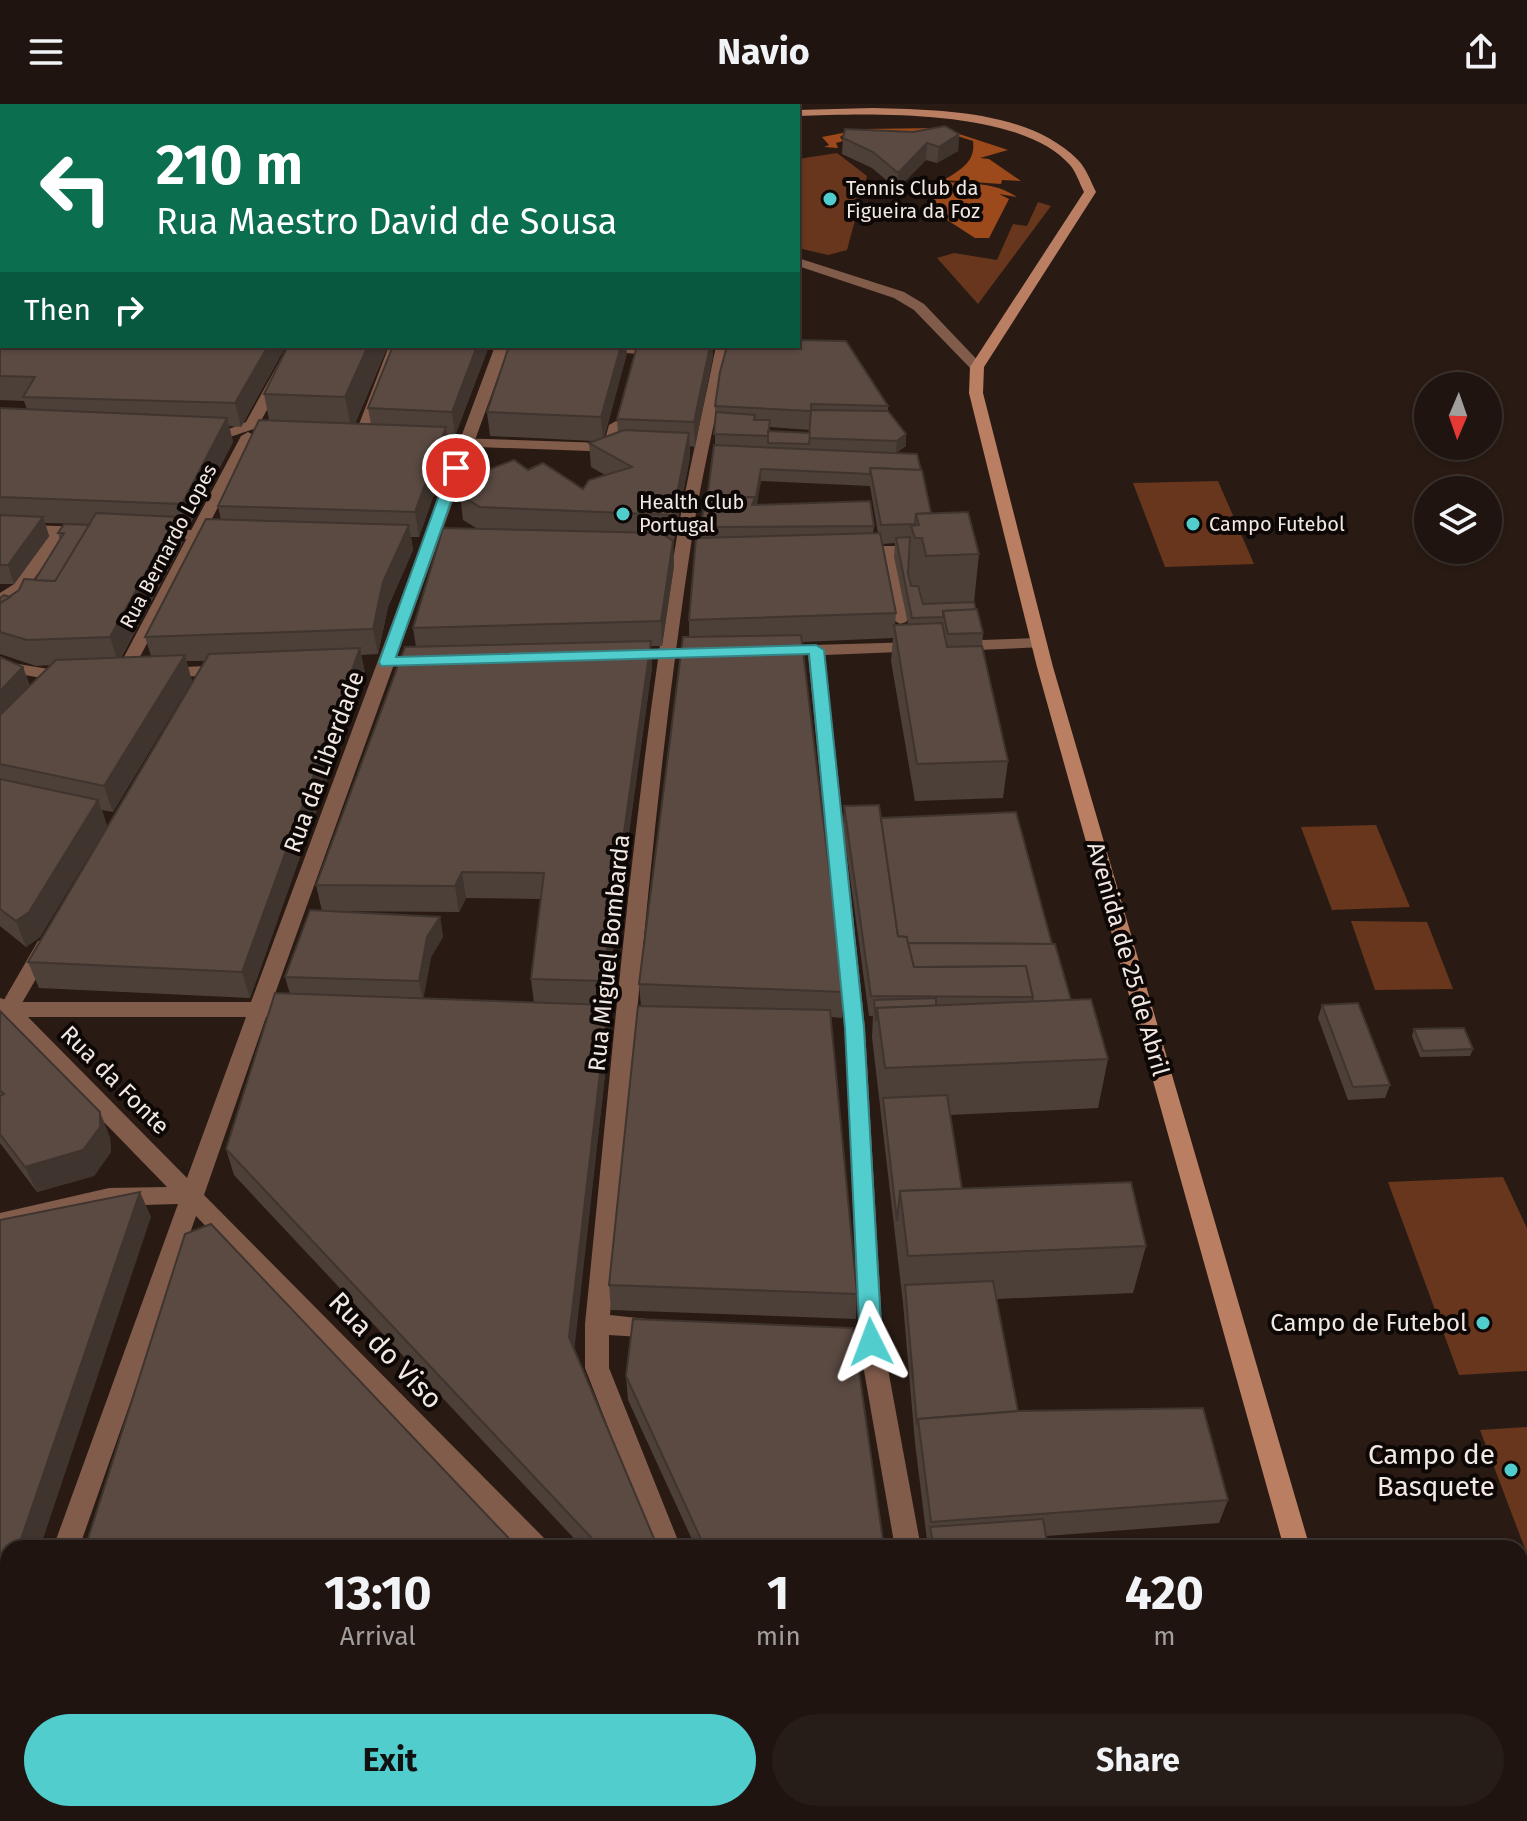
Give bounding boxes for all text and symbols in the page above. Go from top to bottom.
icon: menu [24,30,68,74]
text: Navio [717,30,810,74]
icon: share [1459,30,1503,74]
text: 210 m [156,132,303,199]
icon: left [24,136,128,240]
place label: Tennis Club da Figueira da Foz [846,176,980,223]
marker: Tennis Club da Figueira da Foz [821,190,839,208]
text: Rua Maestro David de Sousa [156,200,617,244]
icon: right [107,288,151,332]
text: Then [24,292,91,328]
north arrow [1414,372,1502,460]
map controls [1414,372,1502,564]
pin [422,434,490,502]
icon: arrive [434,446,478,490]
street label: Rua Bernardo Lopes [115,460,221,632]
button: layers [1414,476,1502,564]
place label: Health Club Portugal [639,490,744,537]
marker: Health Club Portugal [614,505,632,523]
place label: Campo Futebol [1209,512,1345,536]
marker: Campo Futebol [1184,515,1202,533]
street label: Rua da Liberdade [278,667,370,857]
street label: Rua Miguel Bombarda [583,833,635,1073]
street label: Avenida de 25 de Abril [1081,839,1175,1079]
street label: Rua da Fonte [55,1020,175,1140]
street label: Rua do Viso [322,1285,449,1416]
position arrow [829,1300,913,1384]
place label: Campo de Futebol [1270,1309,1467,1337]
marker: Campo de Futebol [1474,1314,1492,1332]
place label: Campo de Basquete [1368,1438,1495,1503]
marker: Campo de Basquete [1502,1461,1520,1479]
text: 13:10 [324,1564,432,1622]
text: 1 [767,1564,789,1622]
text: 420 [1125,1564,1204,1622]
text: Arrival [340,1621,416,1652]
text: min [756,1621,801,1652]
text: m [1153,1621,1175,1652]
button: Exit [24,1714,756,1806]
button: Share [772,1714,1504,1806]

